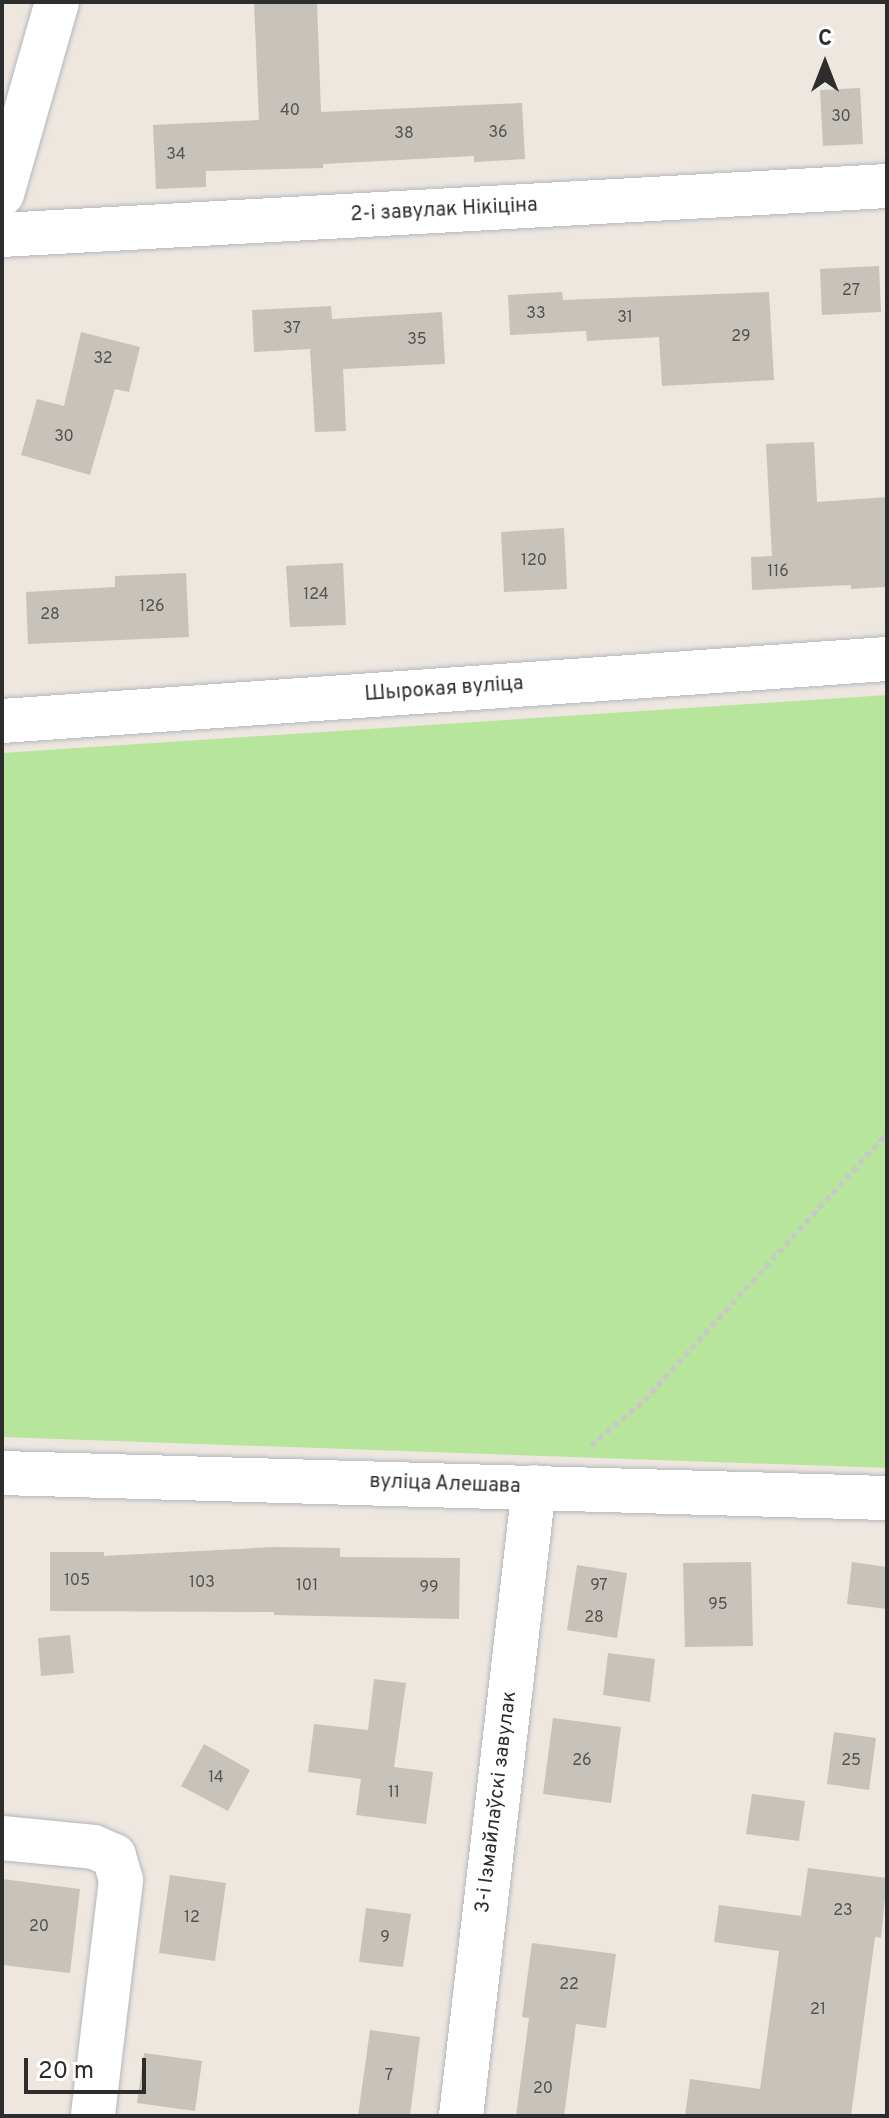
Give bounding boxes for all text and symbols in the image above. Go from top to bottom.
north arrow [785,24,865,104]
text: С [818,26,832,53]
house number: 40 [280,101,300,121]
house number: 30 [831,107,851,127]
house number: 36 [488,123,508,143]
house number: 38 [394,124,414,144]
house number: 34 [166,145,186,165]
street label: 2-і завулак Нікіціна [350,194,538,228]
house number: 27 [842,281,860,301]
house number: 33 [526,304,546,324]
house number: 31 [617,308,633,328]
house number: 37 [283,319,301,339]
house number: 29 [731,327,751,347]
house number: 35 [407,330,427,350]
house number: 32 [93,349,113,369]
house number: 30 [54,427,74,447]
house number: 120 [521,551,547,571]
house number: 116 [767,562,789,582]
house number: 124 [303,585,329,605]
house number: 126 [139,597,165,617]
house number: 28 [40,605,60,625]
street label: Шырокая вуліца [364,672,524,708]
street label: вуліца Алешава [369,1470,521,1500]
house number: 105 [64,1571,90,1591]
house number: 103 [189,1573,215,1593]
house number: 101 [296,1576,318,1596]
house number: 97 [590,1576,608,1596]
house number: 99 [419,1578,439,1598]
house number: 95 [708,1595,728,1615]
house number: 28 [584,1608,604,1628]
street label: 3-і Ізмайлаўскі завулак [471,1690,523,1914]
house number: 26 [572,1751,592,1771]
house number: 25 [841,1751,861,1771]
house number: 14 [208,1768,224,1788]
house number: 11 [388,1783,400,1803]
house number: 23 [833,1901,853,1921]
house number: 12 [184,1908,200,1928]
house number: 20 [29,1917,49,1937]
house number: 9 [380,1928,390,1948]
house number: 22 [559,1975,579,1995]
house number: 21 [810,2000,826,2020]
scale bar [28,2042,150,2092]
text: 20 m [38,2057,94,2087]
house number: 7 [385,2066,393,2086]
house number: 20 [533,2079,553,2099]

